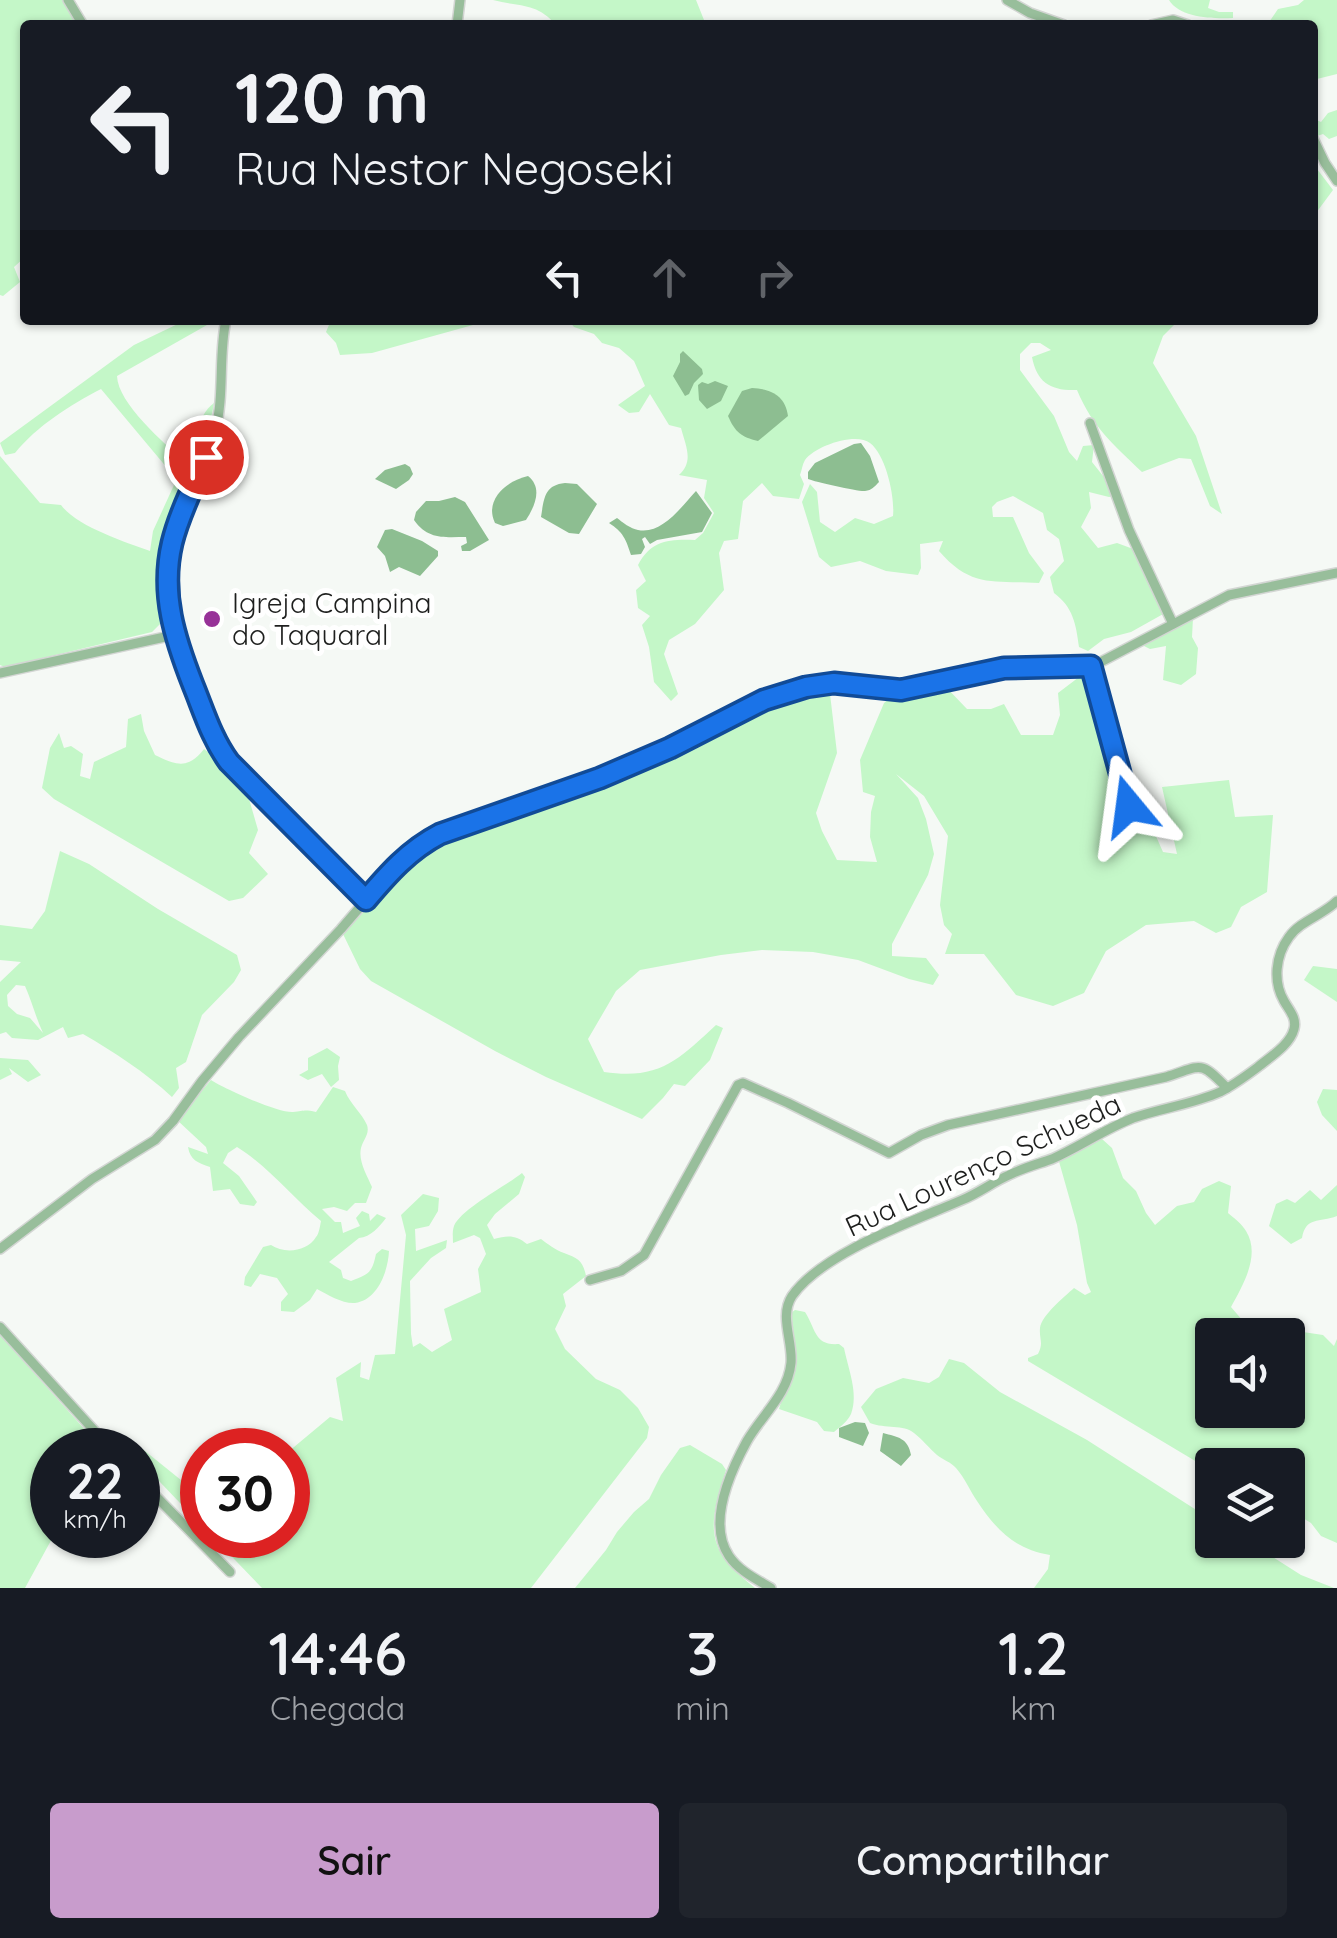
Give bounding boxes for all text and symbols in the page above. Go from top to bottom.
text: 120 m [235,53,429,141]
icon: left [70,60,200,190]
text: Rua Nestor Negoseki [235,140,674,196]
icon: left [537,250,592,305]
icon: ahead [642,250,697,305]
icon: right [747,250,802,305]
pin [164,415,249,500]
icon: arrive [179,430,234,485]
place label: Igreja Campina do Taquaral [232,585,432,652]
marker: Igreja Campina do Taquaral [201,608,223,630]
position arrow [1077,754,1181,858]
street label: Rua Lourenço Schueda [840,1085,1126,1244]
map controls [1195,1318,1305,1558]
button: sound [1195,1318,1305,1428]
speed limit sign: 30 [180,1428,310,1558]
button: layers [1195,1448,1305,1558]
text: 22 [67,1449,123,1512]
text: km/h [63,1503,127,1534]
text: 14:46 [268,1615,407,1690]
text: 3 [686,1615,718,1690]
text: 1.2 [998,1615,1069,1690]
text: Chegada [270,1688,405,1728]
text: min [675,1688,730,1728]
text: km [1010,1688,1057,1728]
button: Sair [50,1803,659,1918]
button: Compartilhar [679,1803,1287,1918]

